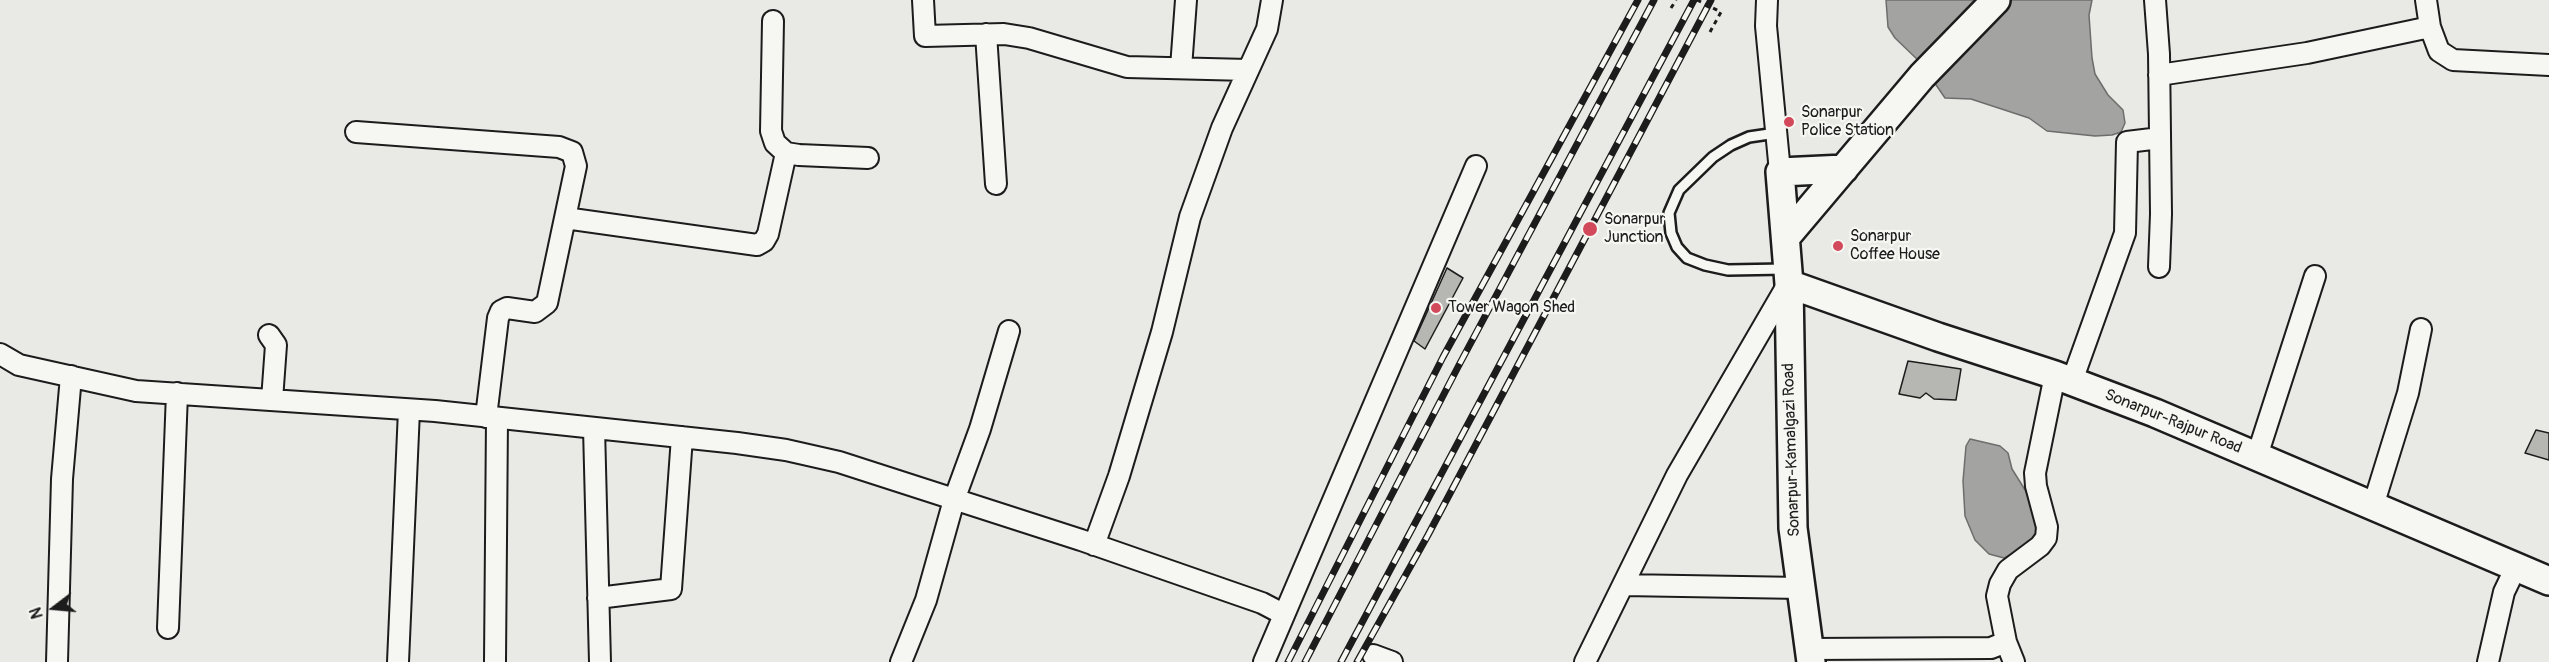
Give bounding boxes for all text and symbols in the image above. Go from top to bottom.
place label: Sonarpur Police Station [1801,103,1894,141]
marker: Sonarpur Police Station [1782,115,1796,129]
place label: Sonarpur Junction [1604,210,1665,248]
marker: Sonarpur Junction [1581,220,1599,238]
place label: Sonarpur Coffee House [1850,227,1940,265]
marker: Sonarpur Coffee House [1831,239,1845,253]
place label: Tower Wagon Shed [1448,298,1575,318]
marker: Tower Wagon Shed [1429,301,1443,315]
street label: Sonarpur-Kamalgazi Road [1779,363,1805,537]
street label: Sonarpur-Rajpur Road [2102,386,2244,458]
north arrow [24,578,84,638]
text: N [26,605,48,621]

